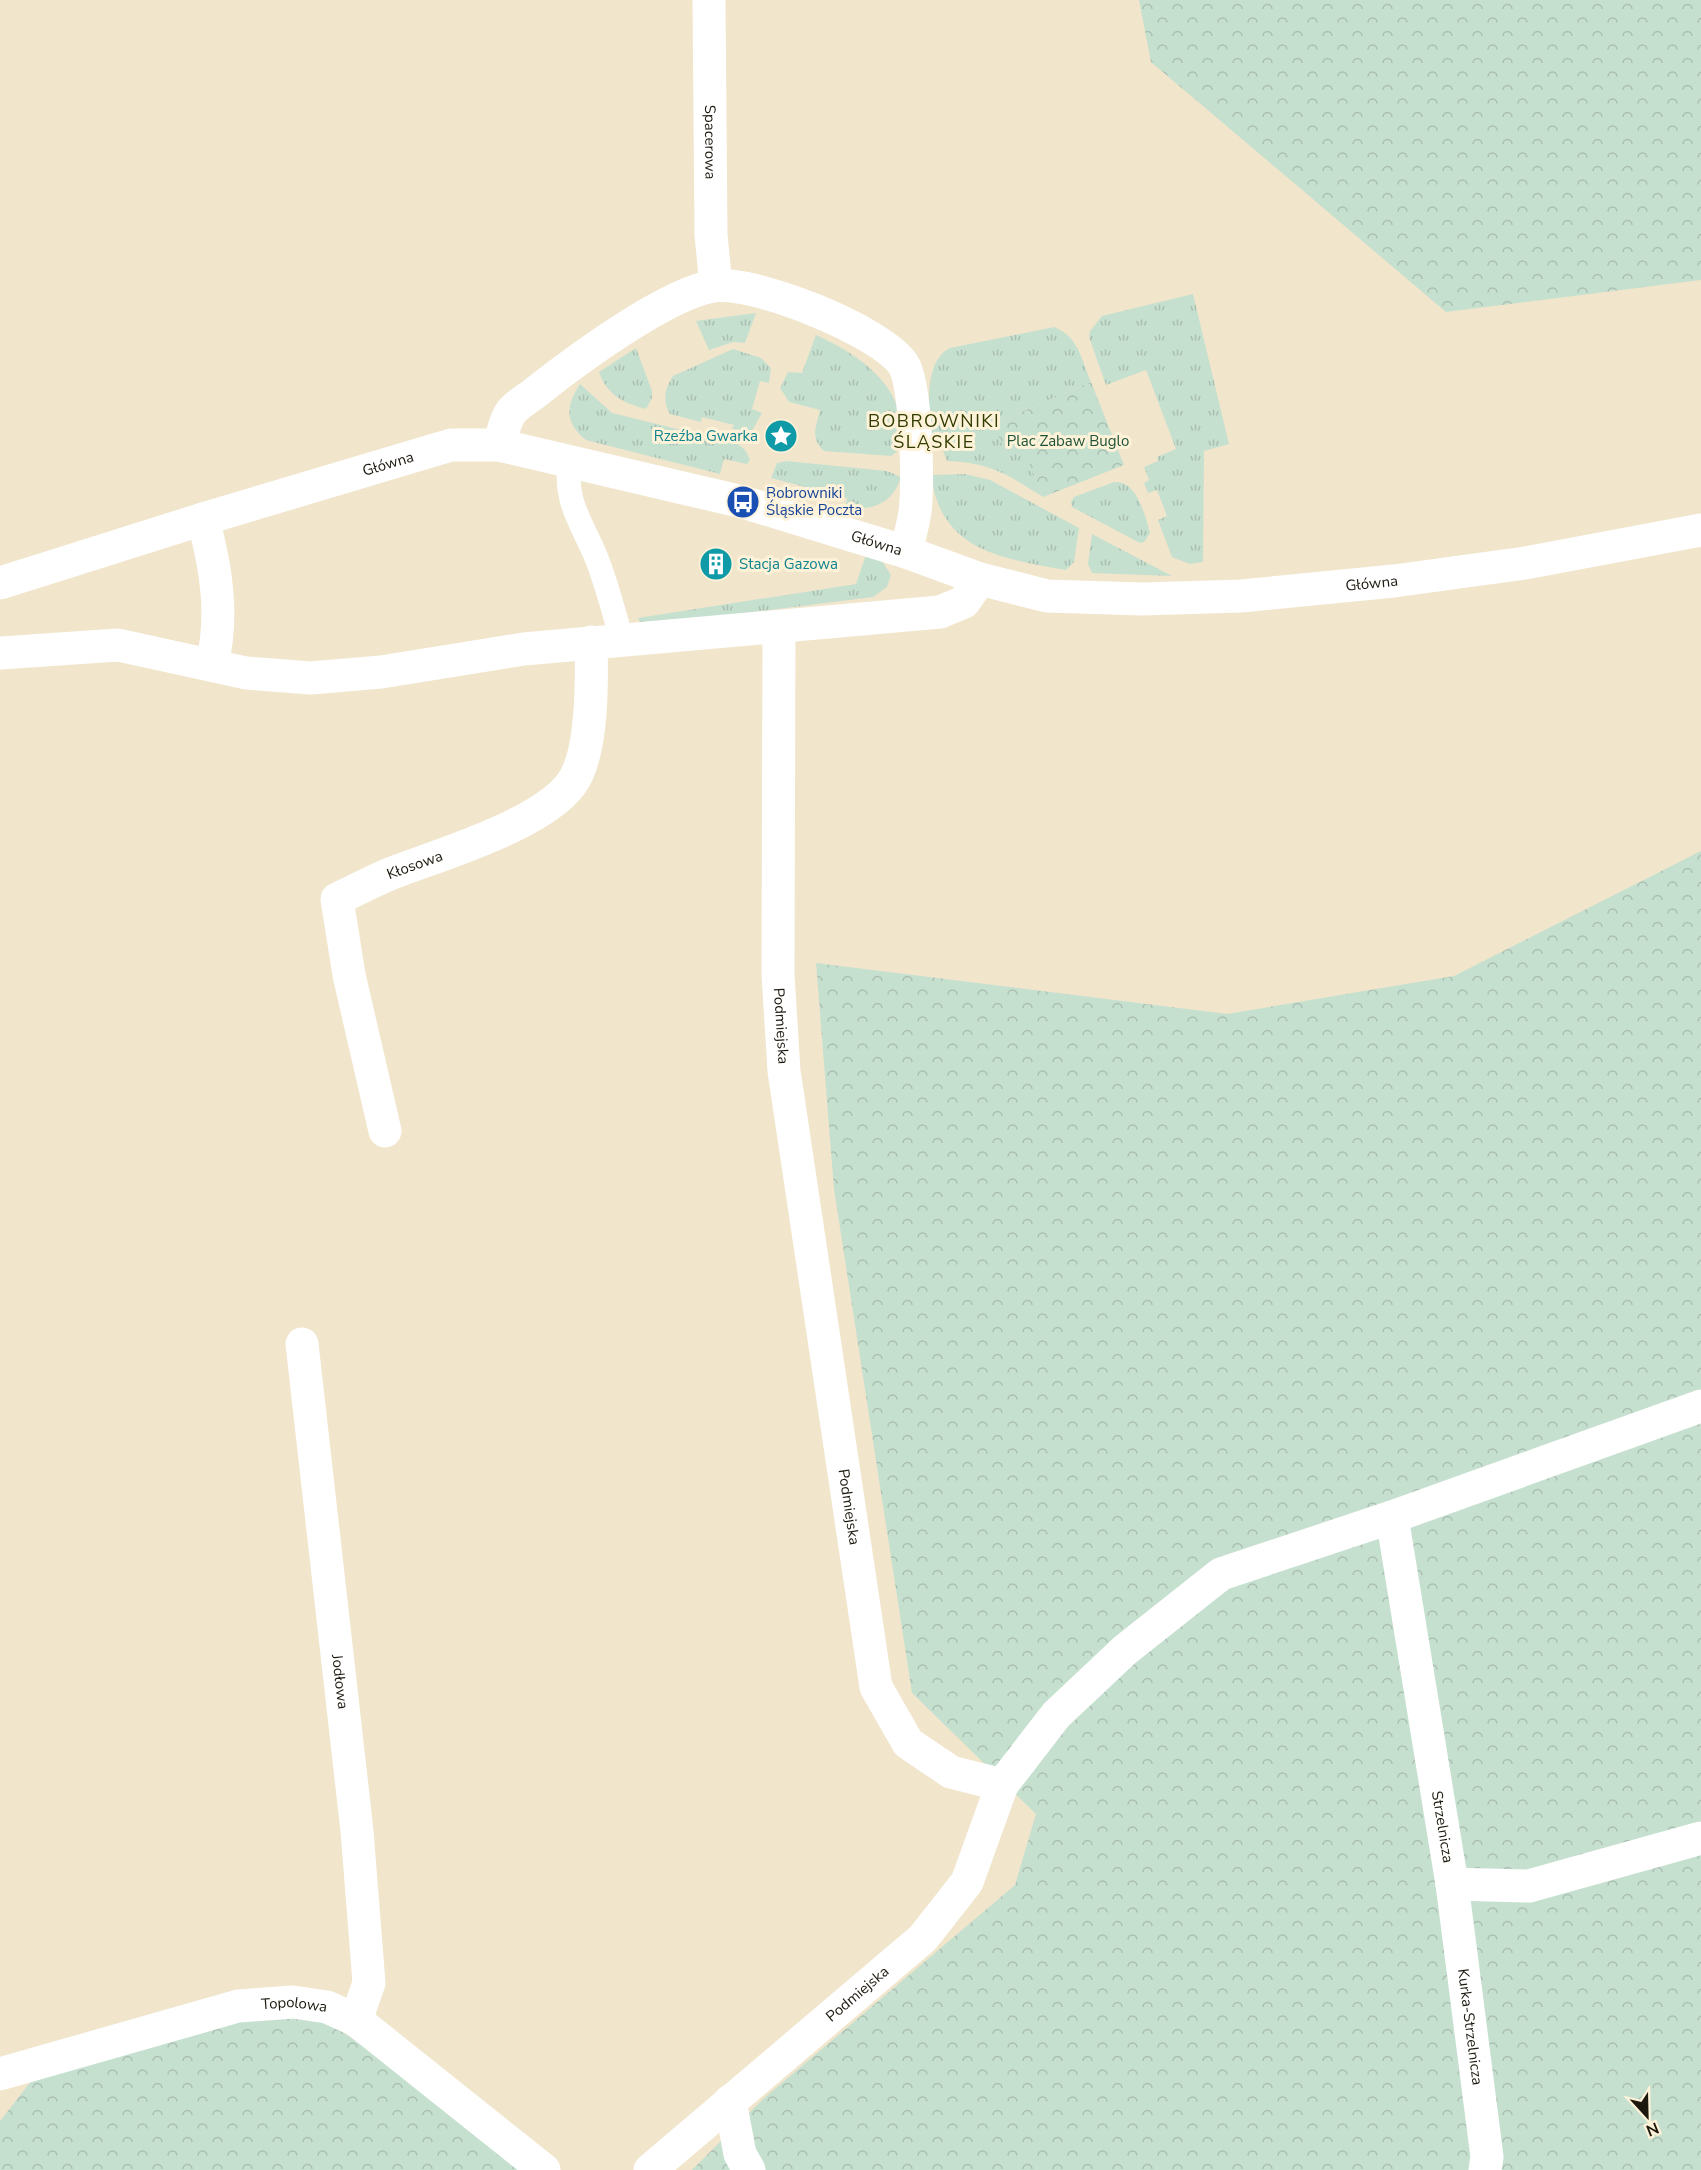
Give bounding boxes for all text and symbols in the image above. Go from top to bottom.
street label: Spacerowa [700,105,721,179]
district label: BOBROWNIKI ŚLĄSKIE [868,409,1000,454]
place icon: Rzeźba Gwarka [763,418,799,454]
place label: Rzeźba Gwarka [654,426,758,446]
park label: Plac Zabaw Buglo [1007,431,1129,451]
street label: Główna [360,447,416,481]
place label: Bobrowniki Śląskie Poczta [766,483,862,520]
bus stop icon: Bobrowniki Śląskie Poczta [725,484,761,520]
street label: Główna [849,526,905,560]
building icon: Stacja Gazowa [698,546,734,582]
place label: Stacja Gazowa [739,554,838,574]
street label: Główna [1345,571,1399,596]
street label: Kłosowa [384,846,445,884]
street label: Podmiejska [769,987,794,1065]
street label: Podmiejska [834,1468,865,1546]
street label: Jodłowa [327,1652,353,1710]
street label: Strzelnicza [1427,1789,1458,1864]
street label: Podmiejska [822,1961,893,2026]
street label: Kurka-Strzelnicza [1453,1967,1488,2086]
street label: Topolowa [261,1992,329,2017]
north arrow [1617,2086,1677,2146]
text: N [1643,2117,1662,2141]

